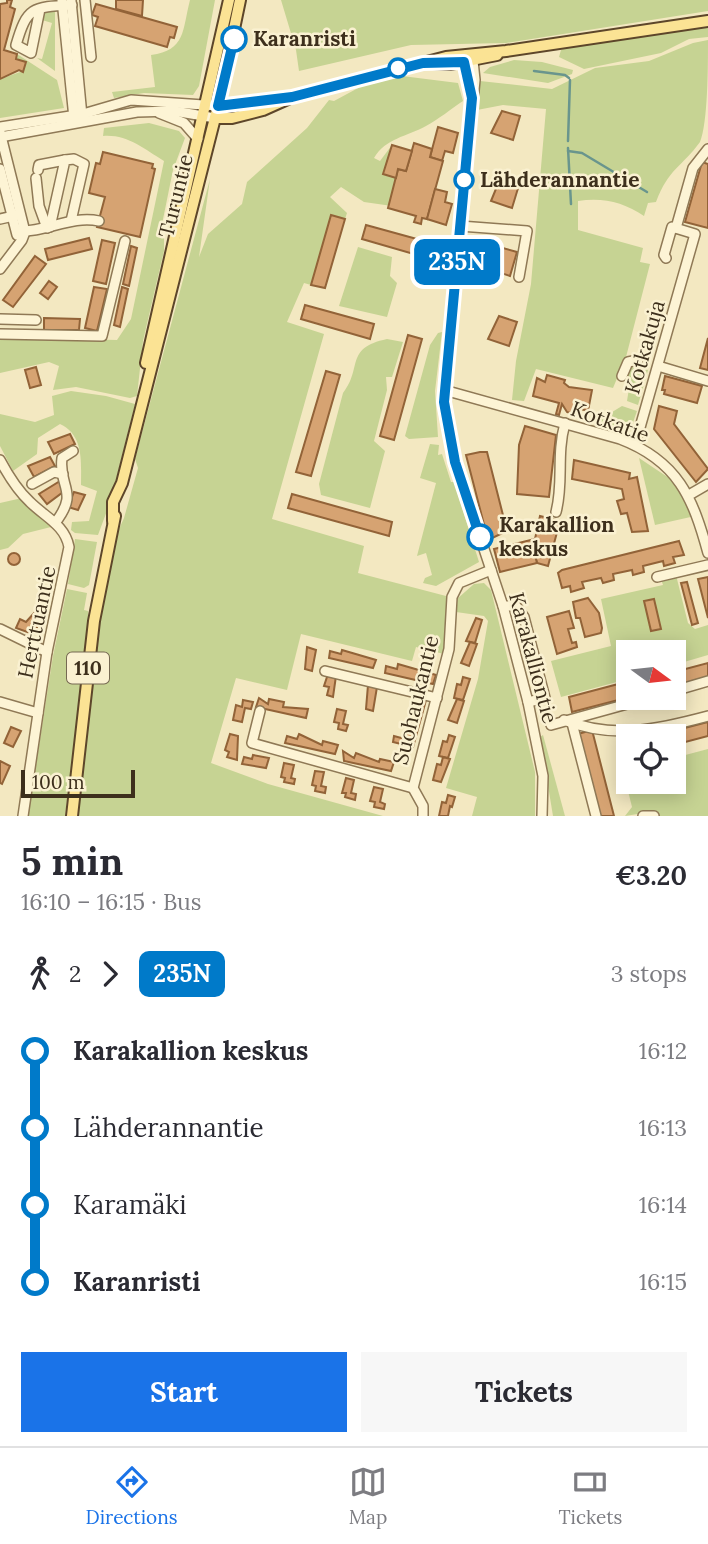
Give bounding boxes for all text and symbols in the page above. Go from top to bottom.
place label: Karanristi [253,25,356,52]
marker: Karanristi [221,26,247,52]
unlabelled marker [388,58,408,78]
street label: Turuntie [152,151,199,241]
place label: Lähderannantie [480,166,639,193]
marker: Lähderannantie [454,170,474,190]
line badge: 235N [408,239,506,285]
text: 235N [428,246,486,277]
street label: Kotkakuja [618,297,671,397]
street label: Kotkatie [567,395,653,448]
place label: Karakallion keskus [499,511,614,562]
marker: Karakallion keskus [467,524,493,550]
street label: Herttuantie [11,563,62,681]
street label: Karakalliontie [503,589,564,726]
street label: Suohaukantie [386,632,445,767]
north arrow [616,640,686,710]
map controls [616,640,686,794]
road number: 110 [67,652,109,684]
button: locate [616,724,686,794]
scale bar [21,767,135,799]
text: 100 m [32,770,85,794]
text: 5 min [21,837,123,885]
text: €3.20 [615,859,687,892]
text: 16:10 – 16:15 · Bus [21,887,201,916]
icon: walk [21,955,59,993]
icon: forward [91,955,129,993]
text: 235N [153,958,211,989]
text: 2 [69,959,81,988]
text: 3 stops [611,959,687,988]
text: Karakallion keskus [73,1034,308,1067]
text: 16:12 [639,1036,687,1065]
text: Lähderannantie [73,1111,264,1144]
text: 16:13 [638,1113,687,1142]
text: Karamäki [73,1188,187,1221]
text: 16:14 [639,1190,687,1219]
text: Karanristi [73,1265,200,1298]
text: 16:15 [639,1267,687,1296]
button: Start [21,1352,347,1432]
button: Tickets [361,1352,687,1432]
tab: Directions [86,1463,178,1529]
tab: Map [349,1463,387,1529]
tab: Tickets [558,1463,622,1529]

